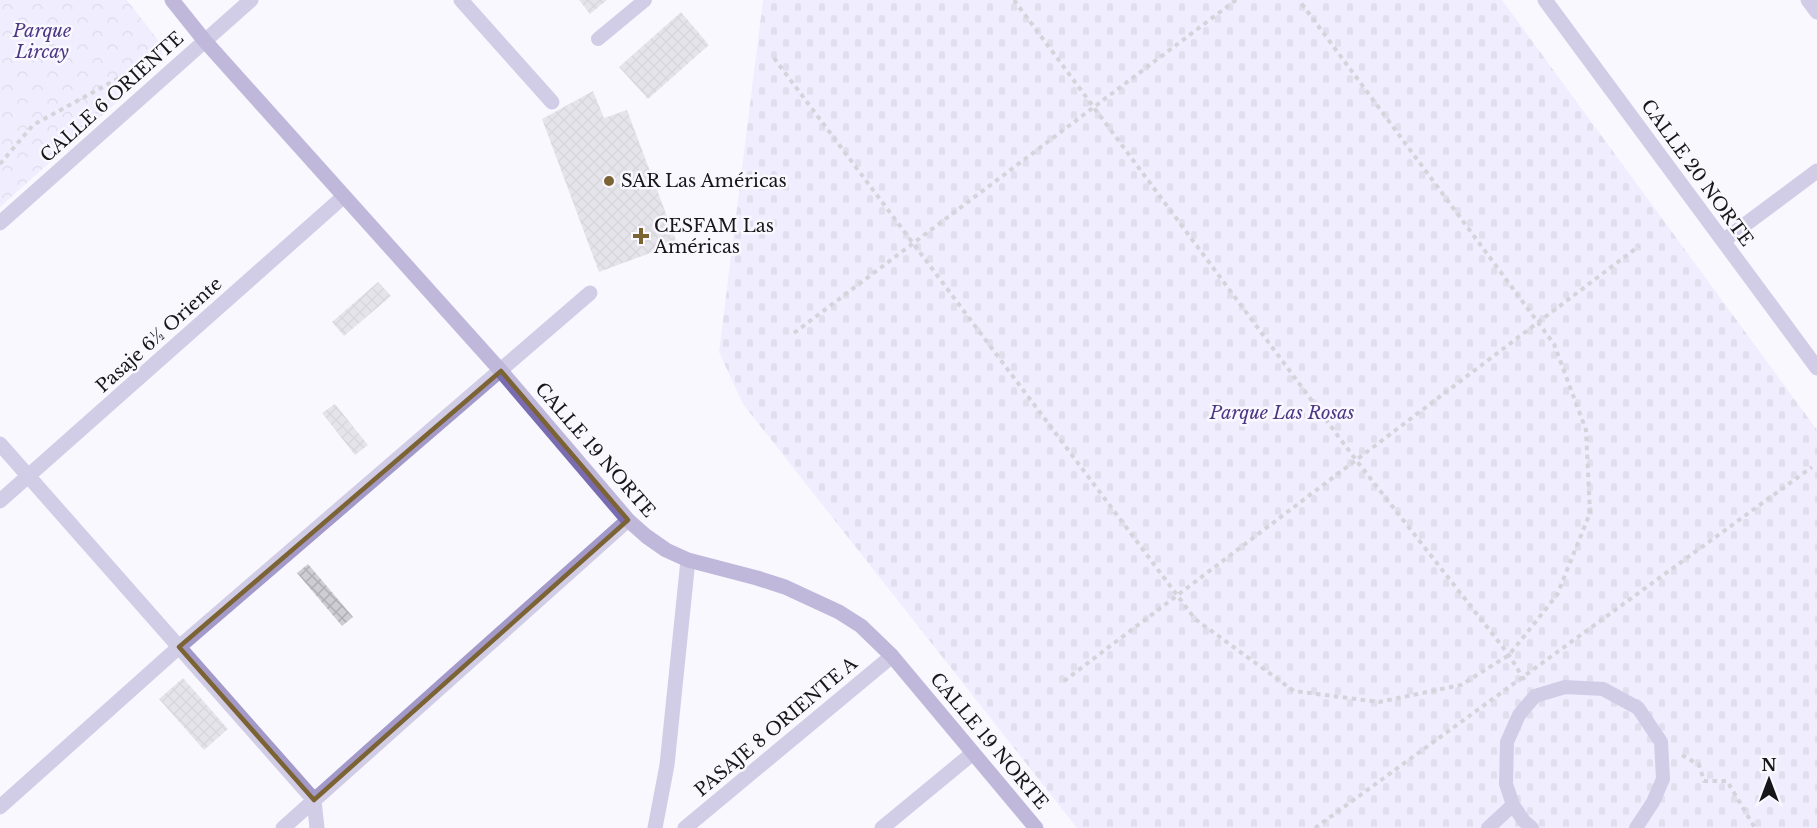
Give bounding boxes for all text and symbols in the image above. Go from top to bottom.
park label: Parque Lircay [12,20,71,63]
street label: CALLE 6 ORIENTE [36,27,188,167]
street label: CALLE 20 NORTE [1636,95,1758,251]
place label: SAR Las Américas [621,170,787,192]
marker: SAR Las Américas [602,174,616,188]
place label: CESFAM Las Américas [653,215,774,258]
marker: CESFAM Las Américas [632,227,650,245]
street label: Pasaje 6½ Oriente [92,273,226,397]
street label: CALLE 19 NORTE [530,378,660,522]
park label: Parque Las Rosas [1209,402,1355,424]
street label: PASAJE 8 ORIENTE A [690,652,863,801]
street label: CALLE 19 NORTE [925,668,1053,814]
north arrow [1739,750,1799,810]
text: N [1761,755,1777,775]

